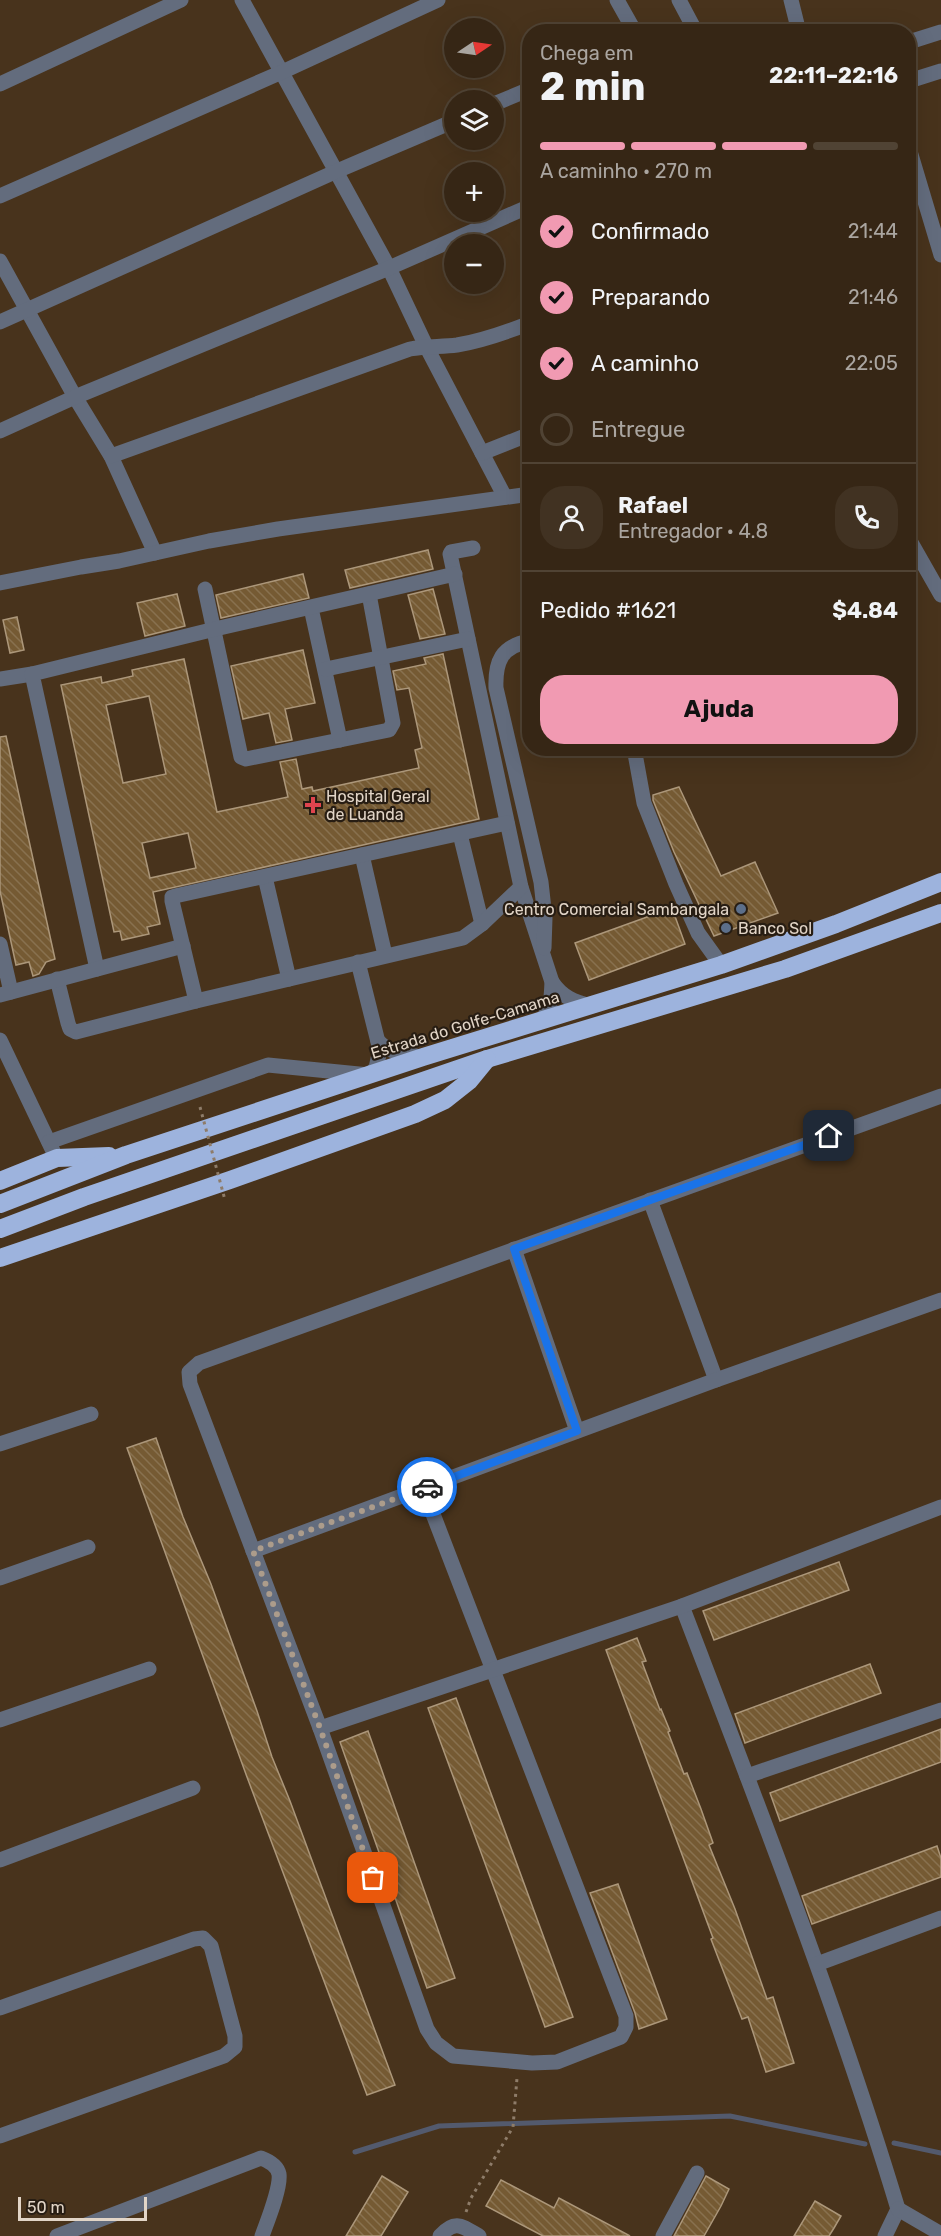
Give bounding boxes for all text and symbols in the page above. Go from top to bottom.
north arrow [444,18,504,78]
map controls [444,18,504,294]
text: Chega em [540,41,634,65]
text: 22:11–22:16 [769,62,898,89]
text: 2 min [540,64,646,110]
button: layers [444,90,504,150]
text: A caminho · 270 m [540,159,712,183]
button: + [444,162,504,222]
icon: check [540,215,573,248]
text: Confirmado [591,218,709,245]
text: 21:44 [848,219,898,243]
button: − [444,234,504,294]
icon: check [540,281,573,314]
text: Preparando [591,284,710,311]
text: 21:46 [848,285,898,309]
icon: check [540,347,573,380]
text: A caminho [591,350,699,377]
text: 22:05 [845,351,898,375]
text: Entregue [591,416,685,443]
button: person [540,486,603,549]
button: phone [835,486,898,549]
text: Rafael [618,492,688,519]
text: Entregador · 4.8 [618,519,768,543]
text: Pedido #1621 [540,597,676,624]
text: $4.84 [832,597,898,624]
button: Ajuda [540,675,898,744]
place label: Hospital Geral de Luanda [326,787,430,824]
marker: Hospital Geral de Luanda [304,796,322,814]
place label: Centro Comercial Sambangala [504,900,729,919]
marker: Centro Comercial Sambangala [734,902,748,916]
place label: Banco Sol [738,919,812,938]
marker: Banco Sol [719,921,733,935]
street label: Estrada do Golfe-Camama [368,987,562,1063]
pin [803,1110,854,1161]
icon: home [812,1119,845,1152]
courier [397,1457,457,1517]
icon: car [411,1471,444,1504]
pin [347,1852,398,1903]
icon: bag [356,1861,389,1894]
scale bar [18,2194,147,2222]
text: 50 m [27,2198,65,2217]

